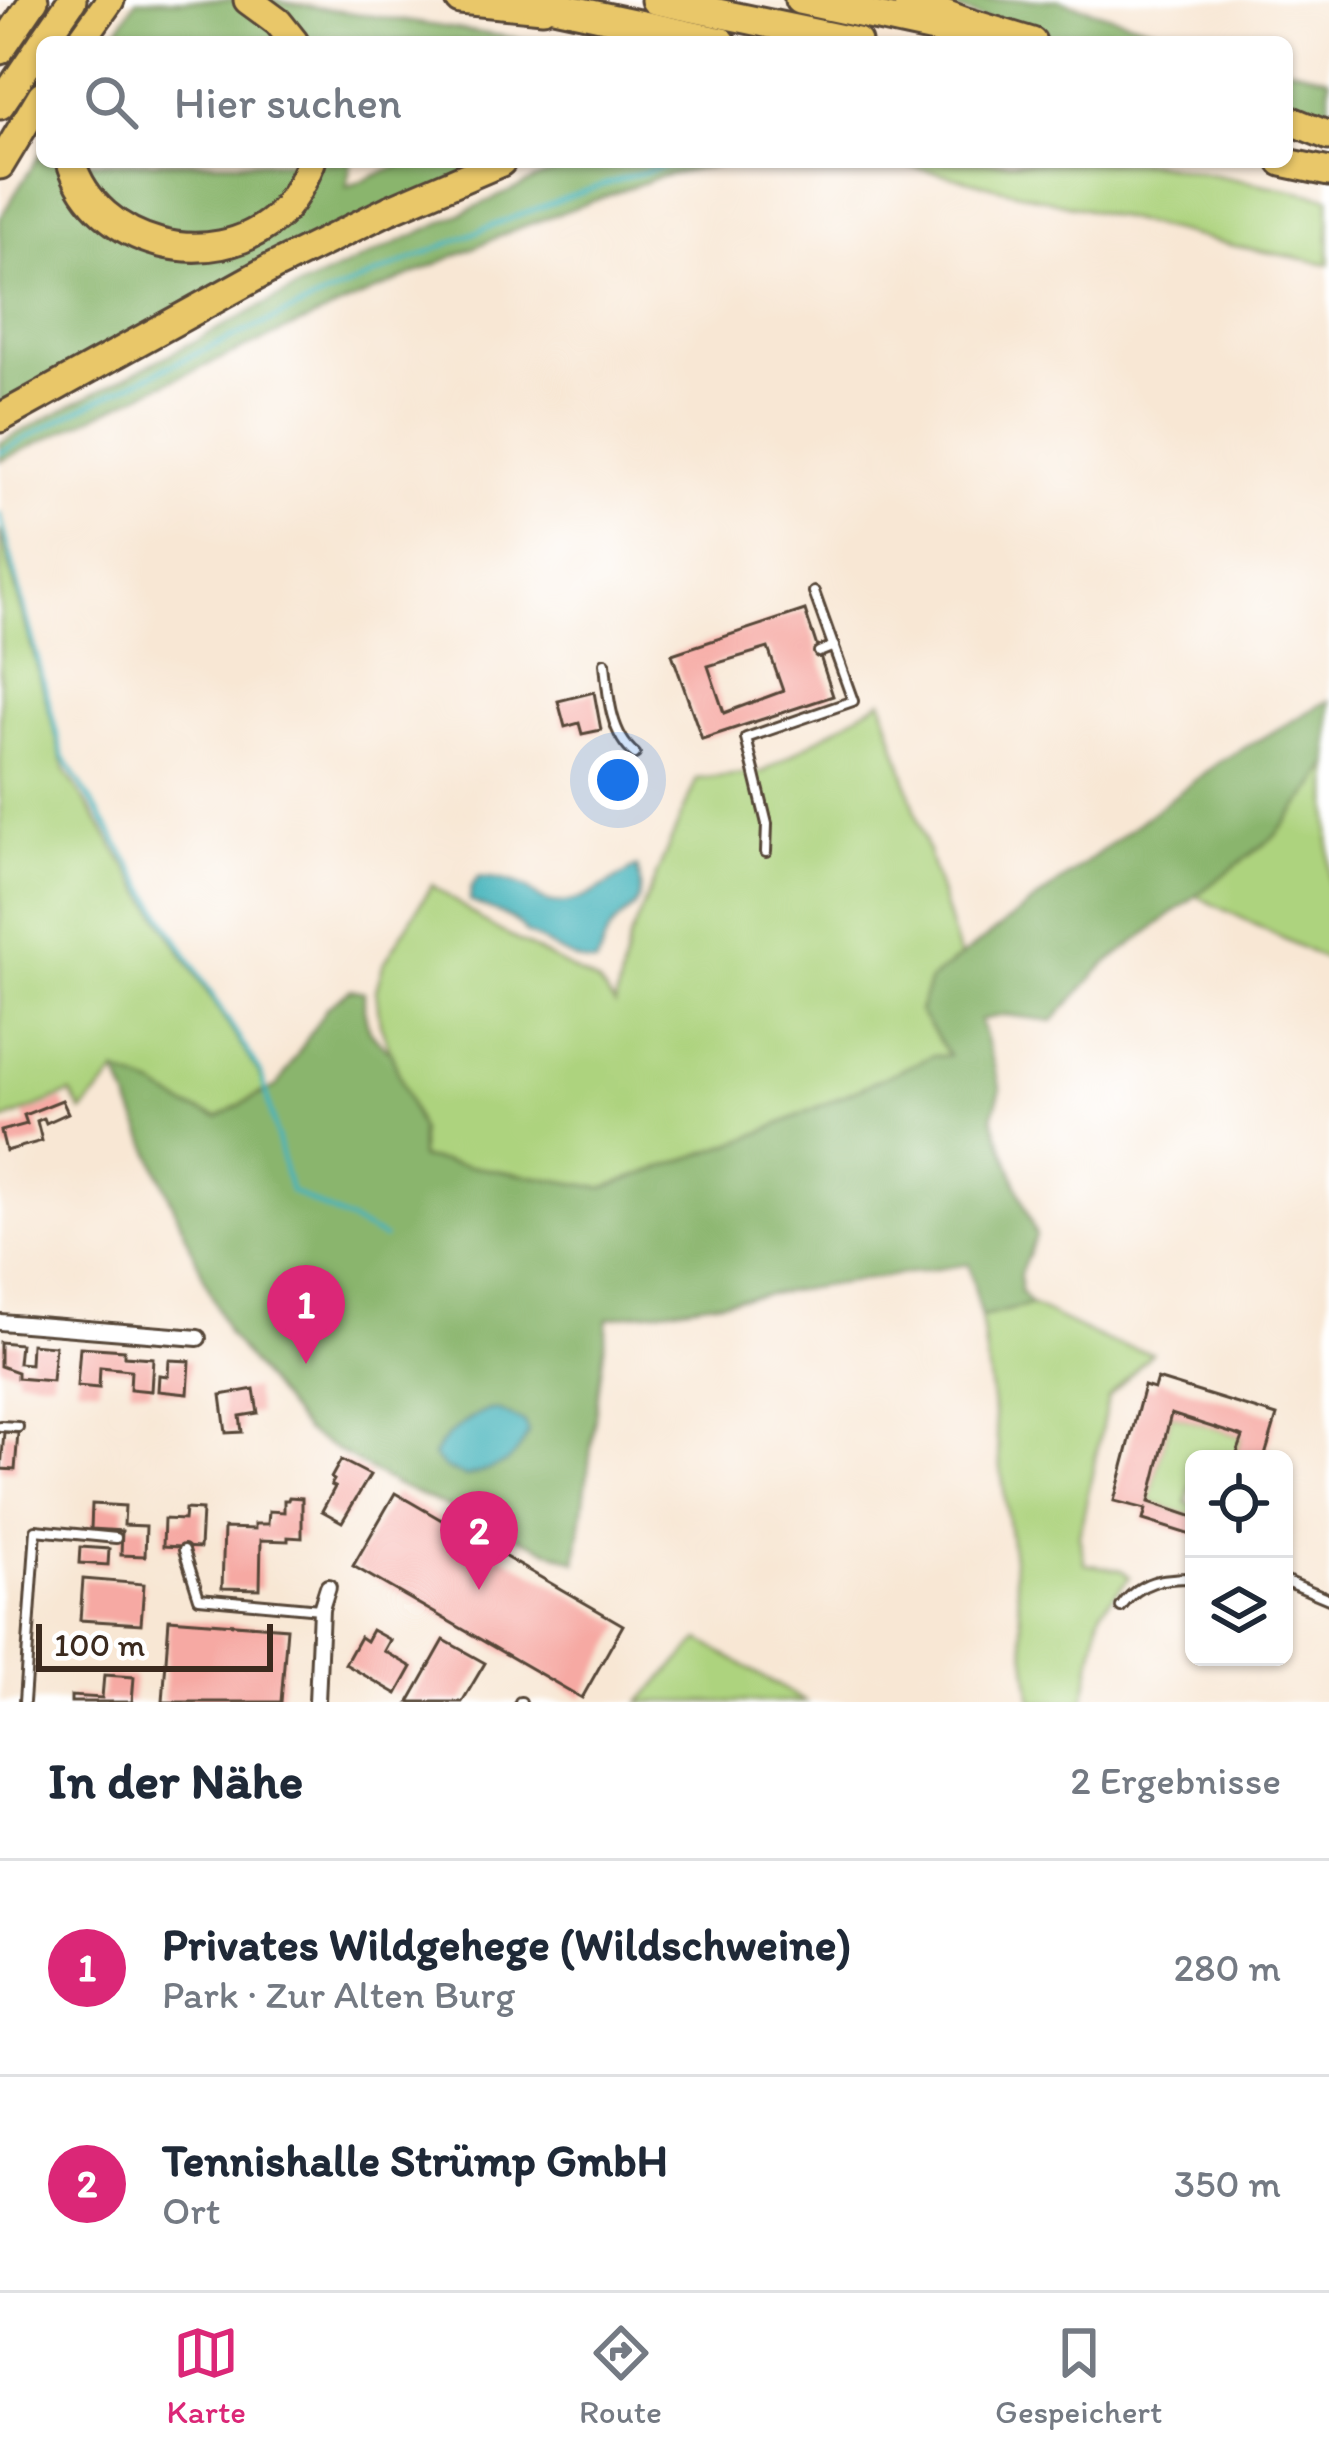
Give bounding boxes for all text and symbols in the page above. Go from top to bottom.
search box [36,36,1293,168]
icon: search [78,69,144,135]
text: Hier suchen [174,75,402,129]
your location [588,750,648,810]
pin: 1 [267,1265,345,1364]
map controls [1185,1450,1293,1666]
button: locate [1185,1450,1293,1558]
pin: 2 [440,1491,518,1590]
button: layers [1185,1558,1293,1666]
scale bar [36,1618,273,1671]
text: 100 m [54,1625,145,1664]
text: In der Nähe [48,1750,303,1811]
text: 2 Ergebnisse [1070,1757,1281,1804]
text: Privates Wildgehege (Wildschweine) [162,1917,851,1971]
text: 1 [78,1944,96,1991]
text: 280 m [1174,1944,1281,1991]
text: Park · Zur Alten Burg [162,1971,515,2018]
text: Tennishalle Strümp GmbH [162,2133,668,2187]
text: 2 [77,2160,97,2207]
text: 350 m [1174,2160,1281,2207]
text: Ort [162,2187,220,2234]
tab: Karte [167,2320,246,2431]
tab: Route [579,2320,662,2431]
tab: Gespeichert [995,2320,1162,2431]

